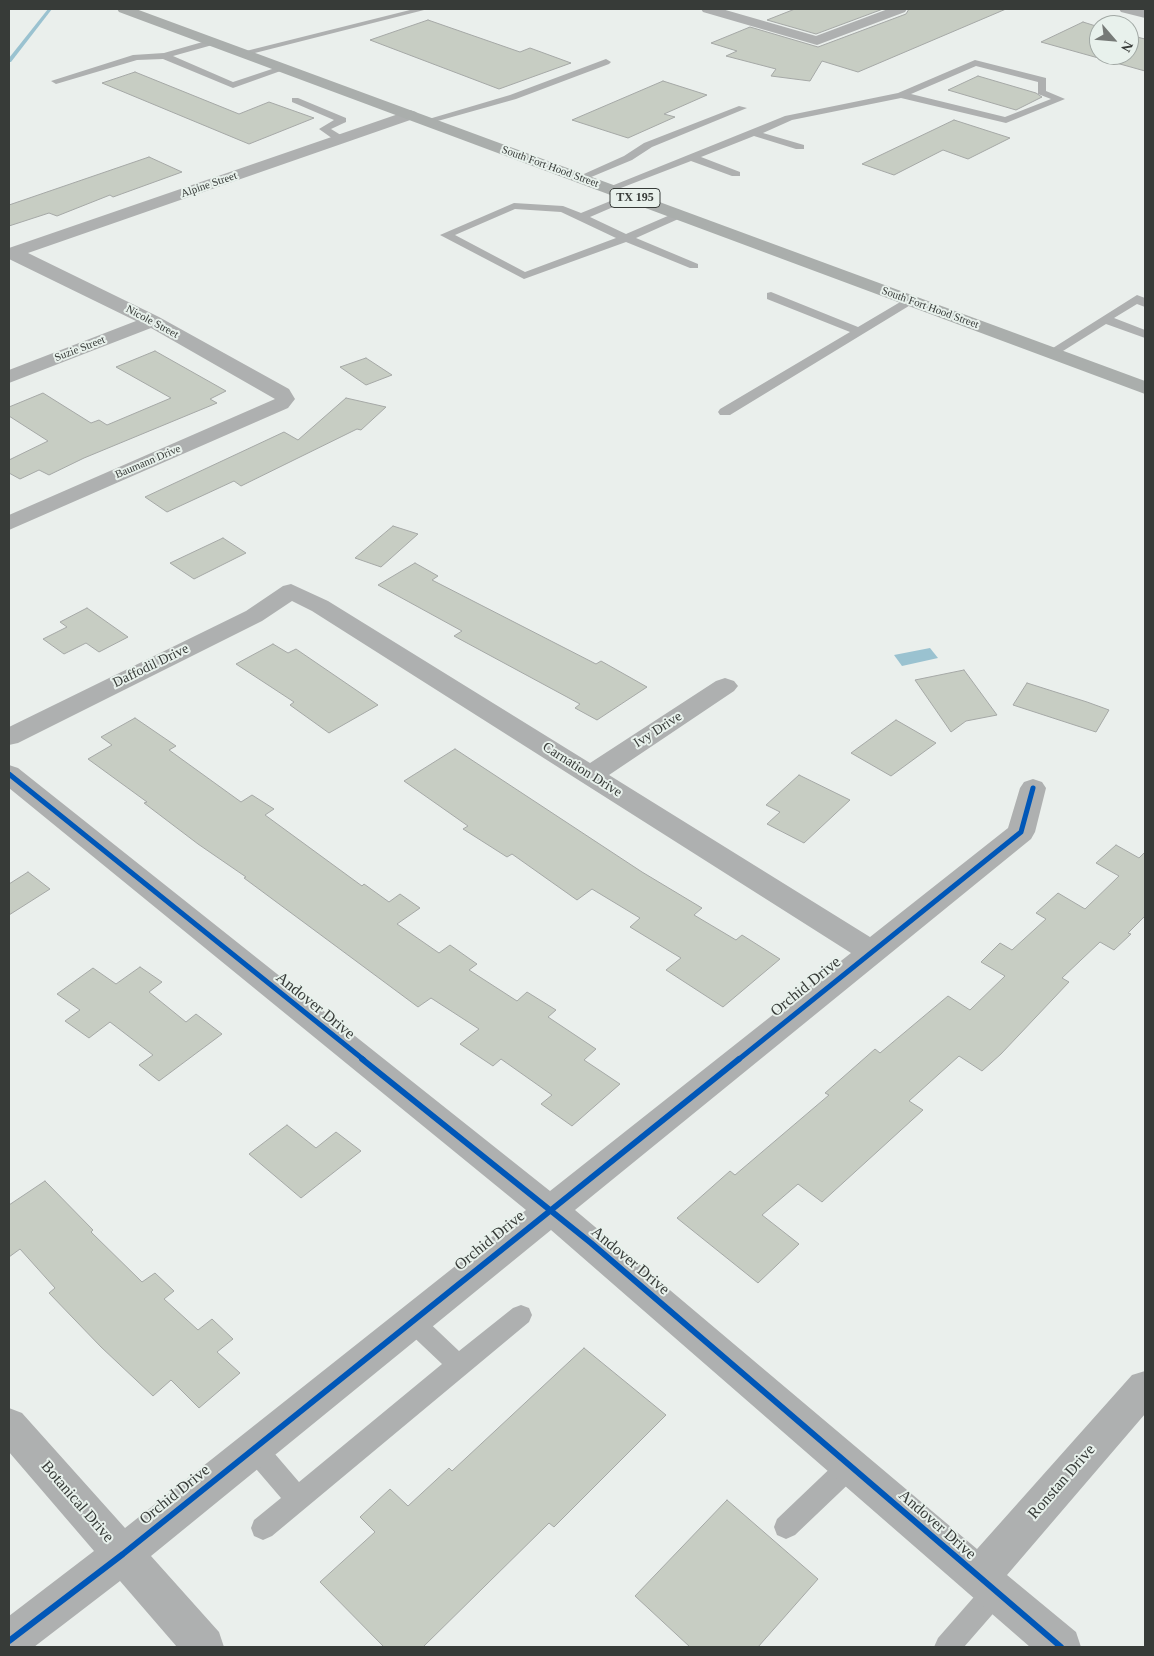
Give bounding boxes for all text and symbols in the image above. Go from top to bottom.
north arrow [1089,15,1139,65]
text: N [1118,39,1136,54]
street label: South Fort Hood Street [500,143,600,191]
street label: Alpine Street [179,169,239,201]
road number: TX 195 [610,188,660,208]
street label: South Fort Hood Street [880,284,980,332]
street label: Nicole Street [123,303,181,341]
street label: Suzie Street [53,333,107,365]
street label: Baumann Drive [113,442,183,482]
street label: Daffodil Drive [110,640,192,692]
street label: Ivy Drive [631,708,685,752]
street label: Carnation Drive [539,739,625,801]
street label: Orchid Drive [767,953,845,1021]
street label: Andover Drive [271,968,359,1044]
street label: Orchid Drive [451,1207,529,1275]
street label: Andover Drive [587,1223,673,1299]
street label: Ronstan Drive [1024,1441,1100,1523]
street label: Botanical Drive [36,1457,118,1547]
street label: Orchid Drive [136,1461,214,1529]
street label: Andover Drive [894,1486,980,1564]

